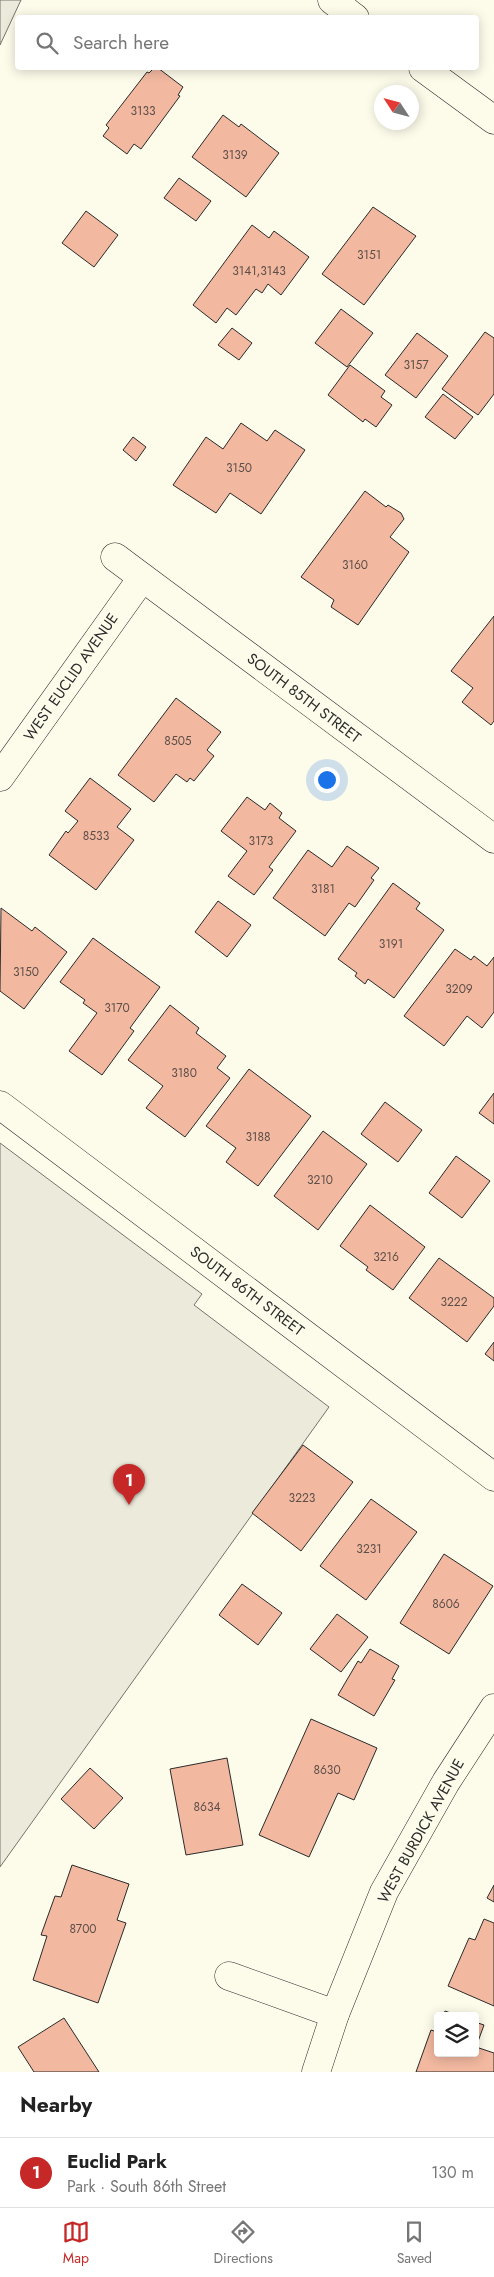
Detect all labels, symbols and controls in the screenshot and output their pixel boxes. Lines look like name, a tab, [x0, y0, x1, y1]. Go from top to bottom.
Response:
search box	[15, 15, 479, 70]
icon: search	[33, 29, 61, 57]
text: Search here	[73, 29, 169, 56]
north arrow	[374, 85, 419, 130]
house number: 3133	[130, 102, 156, 120]
house number: 3139	[222, 146, 248, 164]
house number: 3151	[357, 246, 381, 264]
house number: 3141,3143	[232, 262, 286, 280]
house number: 3157	[403, 356, 429, 374]
house number: 3150	[226, 459, 252, 477]
house number: 3160	[342, 556, 368, 574]
street label: WEST EUCLID AVENUE	[18, 609, 124, 745]
street label: SOUTH 85TH STREET	[242, 648, 366, 748]
house number: 8505	[164, 732, 192, 750]
your location	[314, 767, 340, 793]
house number: 8533	[83, 827, 110, 845]
house number: 3173	[249, 832, 274, 850]
house number: 3181	[311, 880, 335, 898]
house number: 3191	[379, 935, 403, 953]
house number: 3150	[13, 963, 39, 981]
house number: 3209	[445, 980, 473, 998]
house number: 3170	[104, 999, 130, 1017]
house number: 3180	[171, 1064, 197, 1082]
house number: 3188	[245, 1128, 271, 1146]
house number: 3210	[307, 1171, 333, 1189]
street label: SOUTH 86TH STREET	[185, 1241, 309, 1341]
house number: 3216	[373, 1248, 399, 1266]
house number: 3222	[440, 1293, 468, 1311]
pin: 1	[113, 1464, 145, 1505]
house number: 3223	[289, 1489, 316, 1507]
house number: 3231	[356, 1540, 382, 1558]
house number: 8606	[432, 1595, 460, 1613]
street label: WEST BURDICK AVENUE	[372, 1755, 470, 1907]
house number: 8630	[313, 1761, 341, 1779]
house number: 8634	[193, 1798, 221, 1816]
house number: 8700	[69, 1920, 97, 1938]
map controls	[434, 2012, 479, 2057]
button: layers	[434, 2012, 479, 2057]
text: Nearby	[20, 2090, 92, 2120]
text: Euclid Park	[67, 2148, 167, 2175]
text: 1	[32, 2161, 40, 2184]
text: 130 m	[431, 2161, 474, 2184]
text: Park · South 86th Street	[67, 2175, 226, 2198]
tab: Map	[62, 2218, 90, 2268]
tab: Directions	[214, 2218, 273, 2268]
tab: Saved	[397, 2218, 432, 2268]

